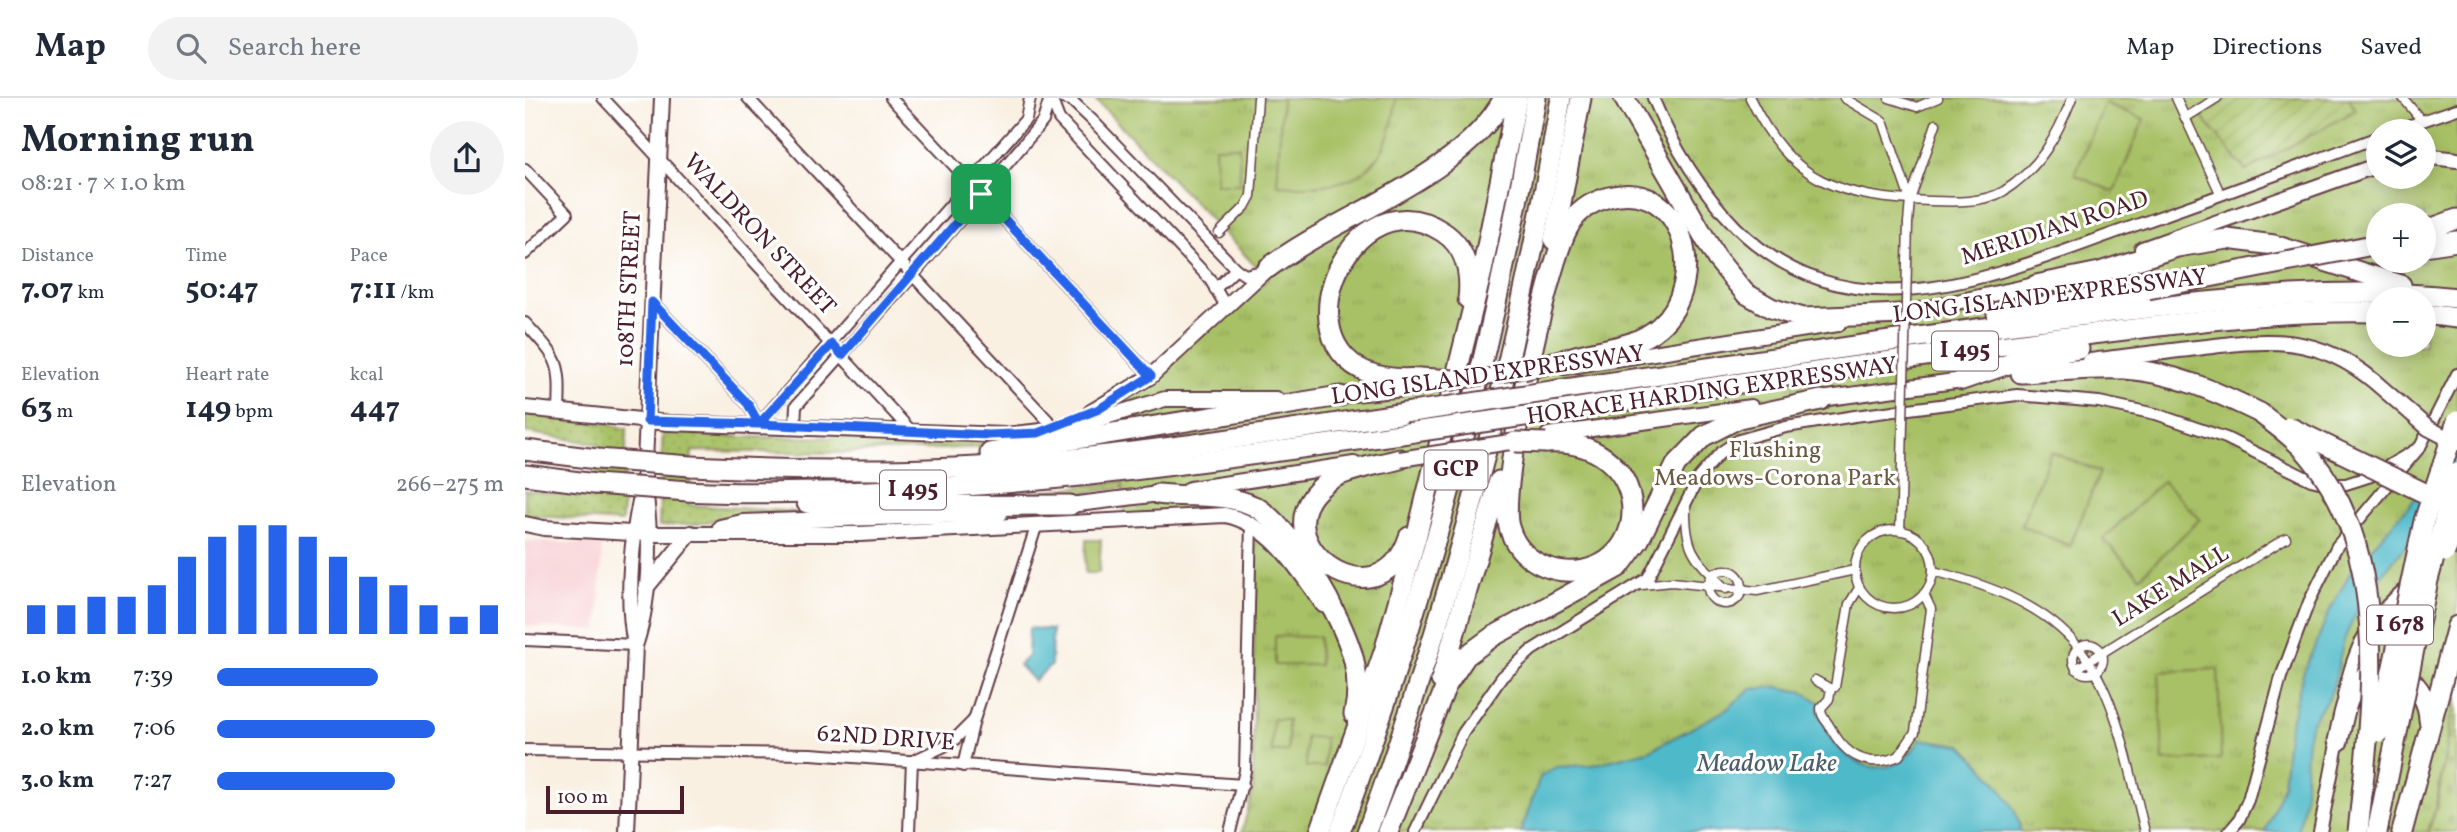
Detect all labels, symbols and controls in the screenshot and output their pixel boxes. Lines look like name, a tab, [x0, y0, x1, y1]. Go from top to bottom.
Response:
search box	[148, 17, 638, 80]
text: Map	[35, 25, 106, 71]
icon: search	[172, 29, 210, 67]
text: Search here	[228, 30, 361, 66]
text: Map	[2126, 31, 2174, 65]
text: Directions	[2212, 31, 2322, 65]
text: Saved	[2360, 31, 2422, 65]
text: Morning run	[21, 115, 255, 168]
map controls	[2366, 119, 2436, 357]
button: layers	[2366, 119, 2436, 189]
button: share	[430, 121, 504, 195]
street label: WALDRON STREET	[675, 146, 843, 324]
pin	[951, 164, 1011, 224]
text: 08:21 · 7 × 1.0 km	[21, 168, 186, 200]
icon: arrive	[962, 175, 1000, 213]
street label: MERIDIAN ROAD	[1957, 183, 2153, 275]
button: +	[2366, 203, 2436, 273]
street label: 108TH STREET	[609, 210, 651, 368]
text: Distance	[21, 243, 94, 269]
text: Time	[185, 243, 227, 269]
text: Pace	[350, 243, 388, 269]
street label: LONG ISLAND EXPRESSWAY	[1891, 261, 2209, 333]
text: 7.07	[21, 269, 74, 311]
text: 50:47	[185, 269, 259, 311]
text: 7:11	[350, 269, 397, 311]
text: km	[74, 280, 105, 306]
text: /km	[397, 280, 435, 306]
button: −	[2366, 287, 2436, 357]
road number: I 495	[1932, 332, 1998, 370]
street label: LONG ISLAND EXPRESSWAY	[1329, 337, 1647, 415]
street label: HORACE HARDING EXPRESSWAY	[1525, 349, 1899, 435]
text: Elevation	[21, 362, 100, 388]
text: Heart rate	[185, 362, 269, 388]
text: kcal	[350, 362, 383, 388]
text: 63	[21, 388, 53, 430]
text: 149	[185, 388, 231, 430]
text: 447	[350, 388, 400, 430]
text: m	[53, 399, 73, 425]
text: bpm	[231, 399, 273, 425]
park label: Flushing Meadows-Corona Park	[1654, 434, 1896, 496]
road number: GCP	[1425, 450, 1487, 490]
text: Elevation	[21, 469, 117, 501]
text: 266–275 m	[396, 469, 504, 501]
road number: I 495	[880, 470, 946, 510]
street label: LAKE MALL	[2106, 538, 2236, 636]
road number: I 678	[2367, 606, 2433, 645]
text: 1.0 km	[21, 661, 92, 693]
text: 7:39	[133, 661, 173, 693]
text: 2.0 km	[21, 713, 94, 745]
text: 7:06	[133, 713, 175, 745]
street label: 62ND DRIVE	[816, 717, 956, 761]
water label: Meadow Lake	[1696, 746, 1837, 782]
text: 3.0 km	[21, 765, 94, 797]
text: 7:27	[133, 765, 173, 797]
scale bar	[546, 783, 684, 815]
text: 100 m	[557, 785, 608, 811]

